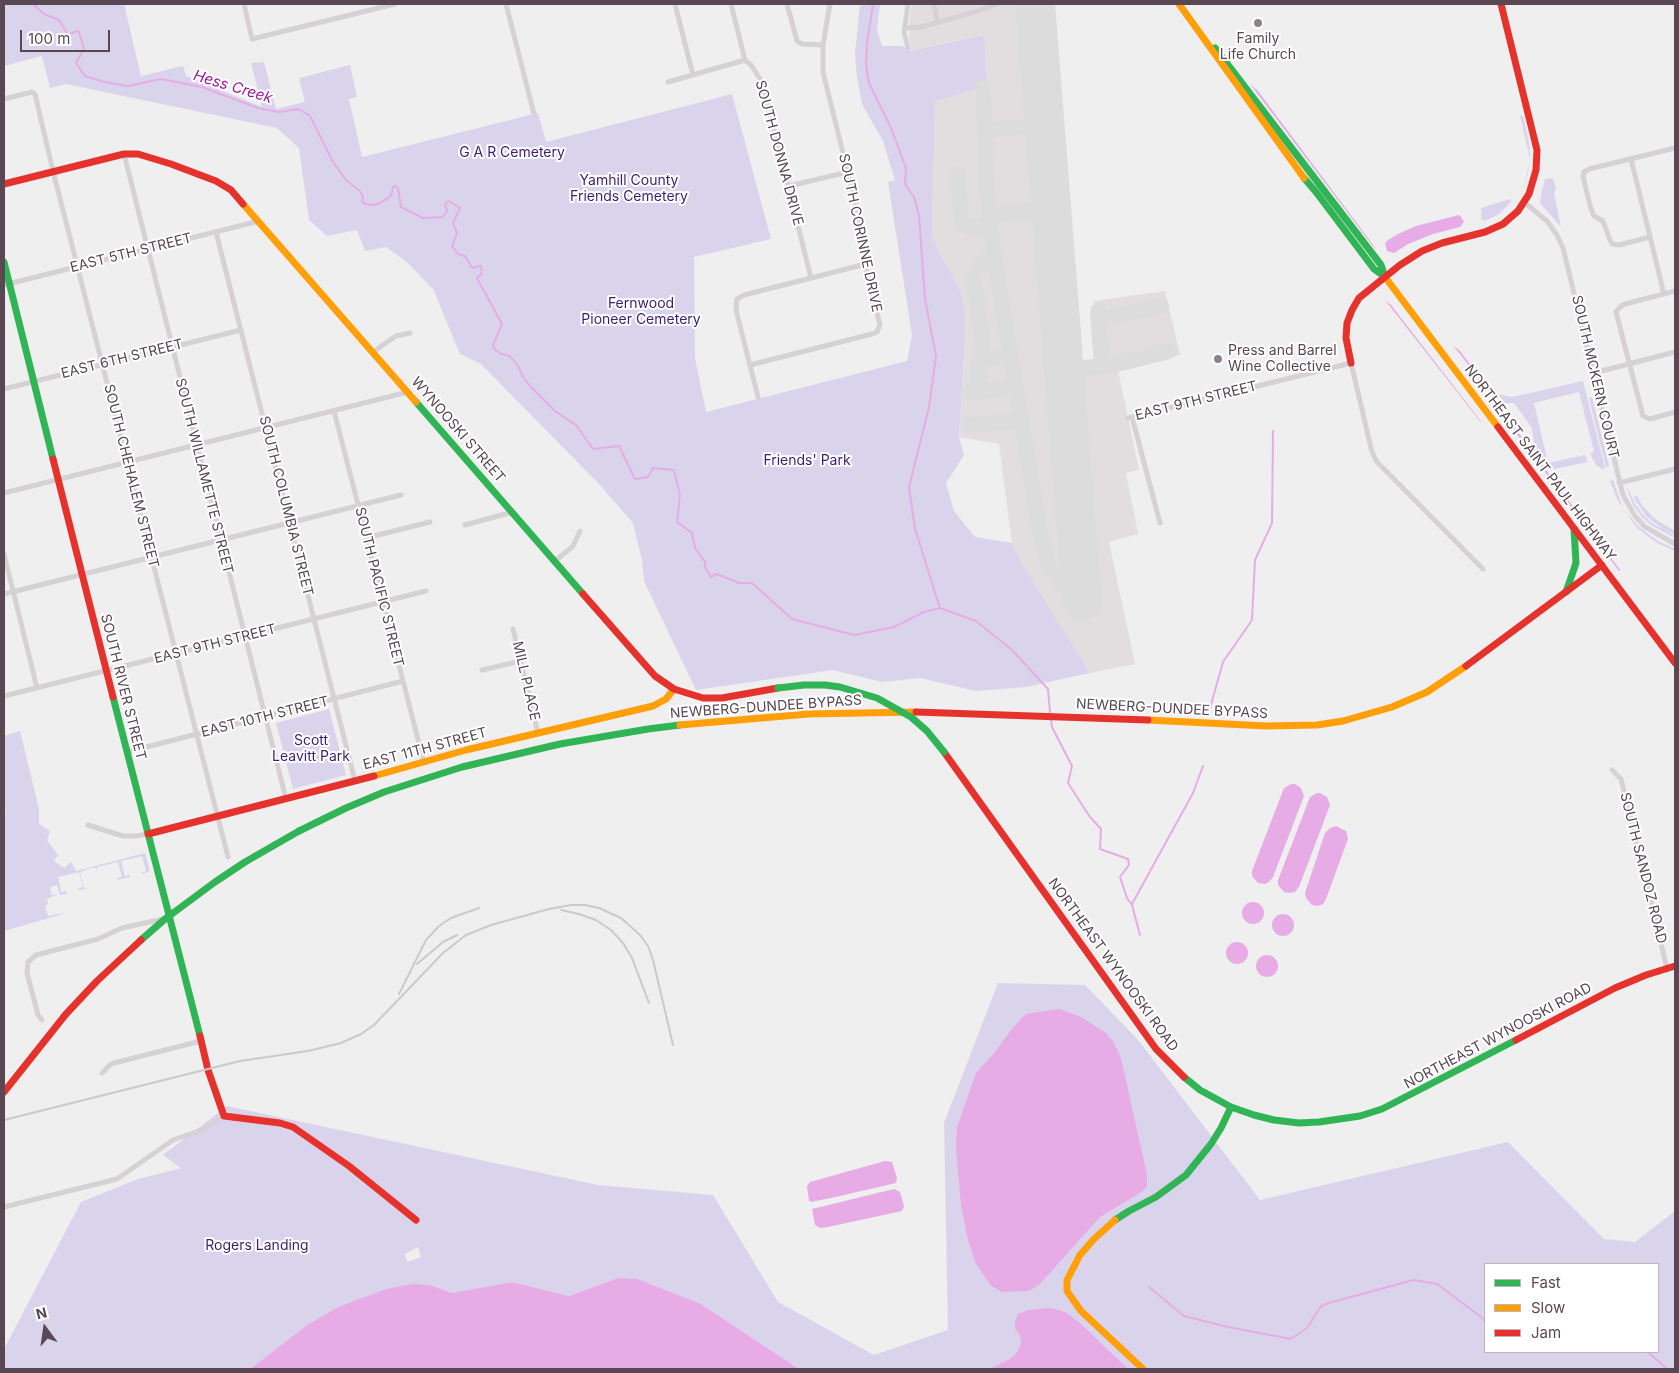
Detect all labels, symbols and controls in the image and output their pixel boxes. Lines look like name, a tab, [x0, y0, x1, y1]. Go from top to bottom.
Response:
marker: Family Life Church	[1252, 17, 1264, 29]
scale bar	[22, 20, 112, 52]
text: 100 m	[28, 29, 70, 48]
place label: Family Life Church	[1220, 31, 1296, 64]
water label: Hess Creek	[191, 66, 275, 108]
street label: SOUTH DONNA DRIVE	[751, 78, 807, 228]
park label: G A R Cemetery	[459, 145, 565, 161]
street label: SOUTH CORINNE DRIVE	[835, 152, 885, 314]
park label: Yamhill County Friends Cemetery	[570, 173, 688, 206]
street label: EAST 5TH STREET	[68, 230, 194, 276]
street label: SOUTH MCKERN COURT	[1568, 294, 1622, 460]
park label: Fernwood Pioneer Cemetery	[581, 296, 701, 328]
street label: EAST 6TH STREET	[59, 336, 185, 382]
place label: Press and Barrel Wine Collective	[1228, 343, 1337, 376]
marker: Press and Barrel Wine Collective	[1212, 353, 1224, 365]
street label: NORTHEAST SAINT PAUL HIGHWAY	[1461, 362, 1619, 564]
street label: WYNOOSKI STREET	[408, 374, 508, 486]
street label: SOUTH WILLAMETTE STREET	[172, 376, 236, 576]
street label: EAST 9TH STREET	[1133, 378, 1259, 424]
street label: SOUTH CHEHALEM STREET	[100, 383, 162, 569]
street label: SOUTH COLUMBIA STREET	[255, 414, 317, 598]
park label: Friends' Park	[763, 453, 851, 469]
street label: SOUTH PACIFIC STREET	[351, 506, 407, 668]
street label: SOUTH RIVER STREET	[97, 612, 149, 762]
street label: EAST 9TH STREET	[152, 621, 278, 667]
street label: MILL PLACE	[509, 640, 543, 722]
street label: NEWBERG-DUNDEE BYPASS	[669, 692, 863, 722]
street label: EAST 10TH STREET	[199, 693, 331, 741]
street label: NEWBERG-DUNDEE BYPASS	[1076, 696, 1268, 722]
street label: EAST 11TH STREET	[361, 724, 489, 774]
park label: Scott Leavitt Park	[272, 733, 350, 766]
street label: SOUTH SANDOZ ROAD	[1616, 791, 1670, 945]
street label: NORTHEAST WYNOOSKI ROAD	[1044, 875, 1182, 1055]
street label: NORTHEAST WYNOOSKI ROAD	[1401, 979, 1595, 1093]
park label: Rogers Landing	[205, 1238, 309, 1254]
legend	[1484, 1263, 1659, 1353]
text: Fast	[1531, 1273, 1561, 1292]
text: Slow	[1531, 1298, 1565, 1317]
north arrow	[20, 1303, 70, 1353]
text: N	[34, 1303, 48, 1323]
text: Jam	[1531, 1323, 1561, 1342]

